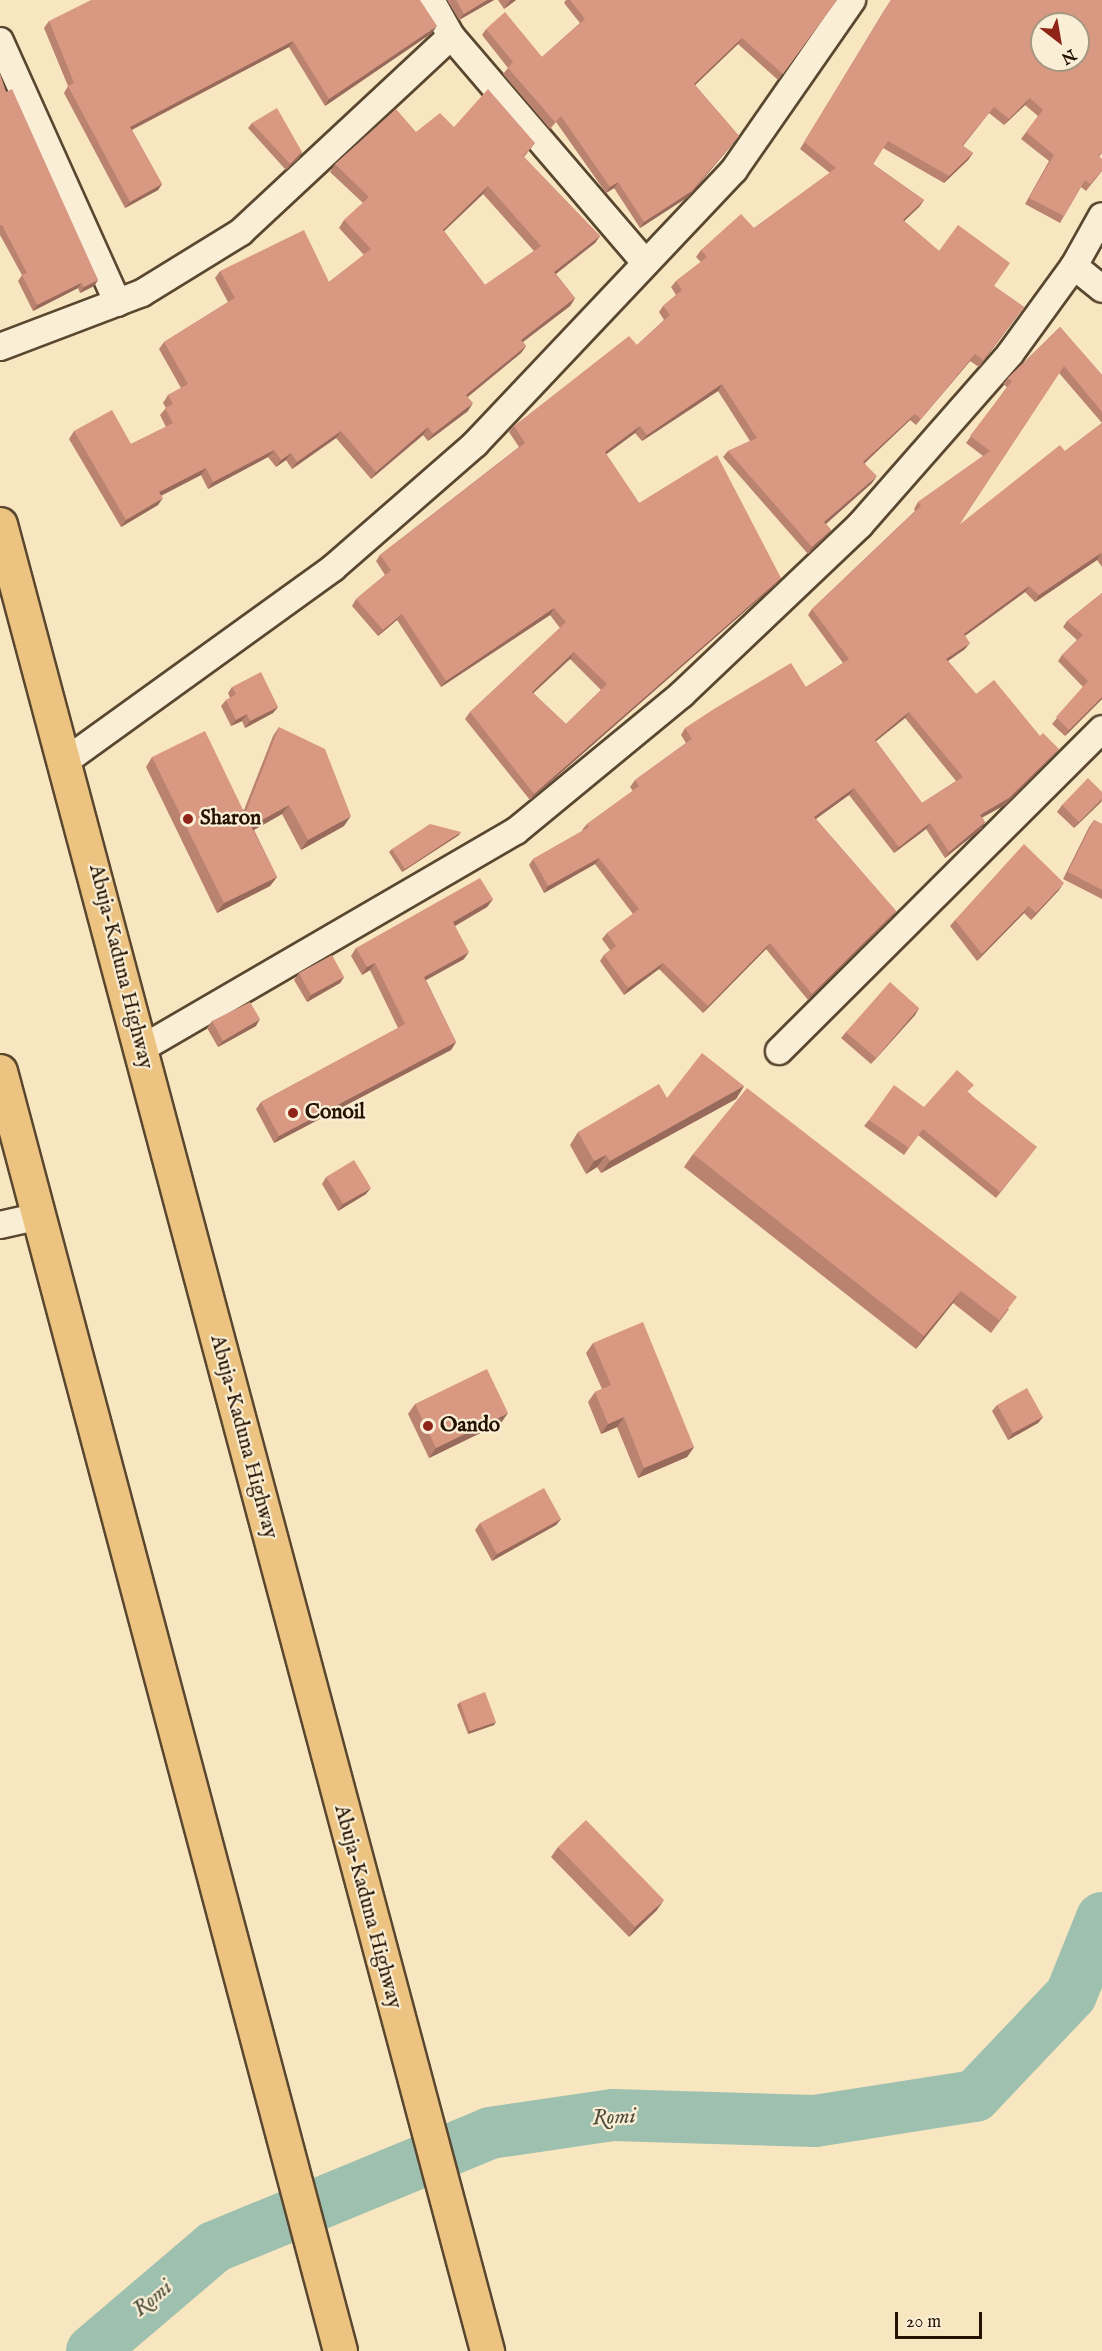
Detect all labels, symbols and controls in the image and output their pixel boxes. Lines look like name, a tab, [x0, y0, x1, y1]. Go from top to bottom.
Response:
north arrow	[1030, 12, 1090, 72]
text: N	[1057, 44, 1079, 68]
place label: Sharon	[200, 806, 261, 832]
marker: Sharon	[181, 812, 195, 826]
street label: Abuja-Kaduna Highway	[82, 862, 158, 1072]
place label: Conoil	[305, 1100, 365, 1126]
marker: Conoil	[286, 1106, 300, 1120]
street label: Abuja-Kaduna Highway	[204, 1332, 282, 1542]
place label: Oando	[440, 1413, 500, 1439]
marker: Oando	[421, 1419, 435, 1433]
street label: Abuja-Kaduna Highway	[328, 1802, 406, 2012]
water label: Romi	[592, 2104, 636, 2132]
water label: Romi	[128, 2275, 178, 2323]
scale bar	[898, 2300, 985, 2338]
text: 20 m	[906, 2311, 941, 2334]

